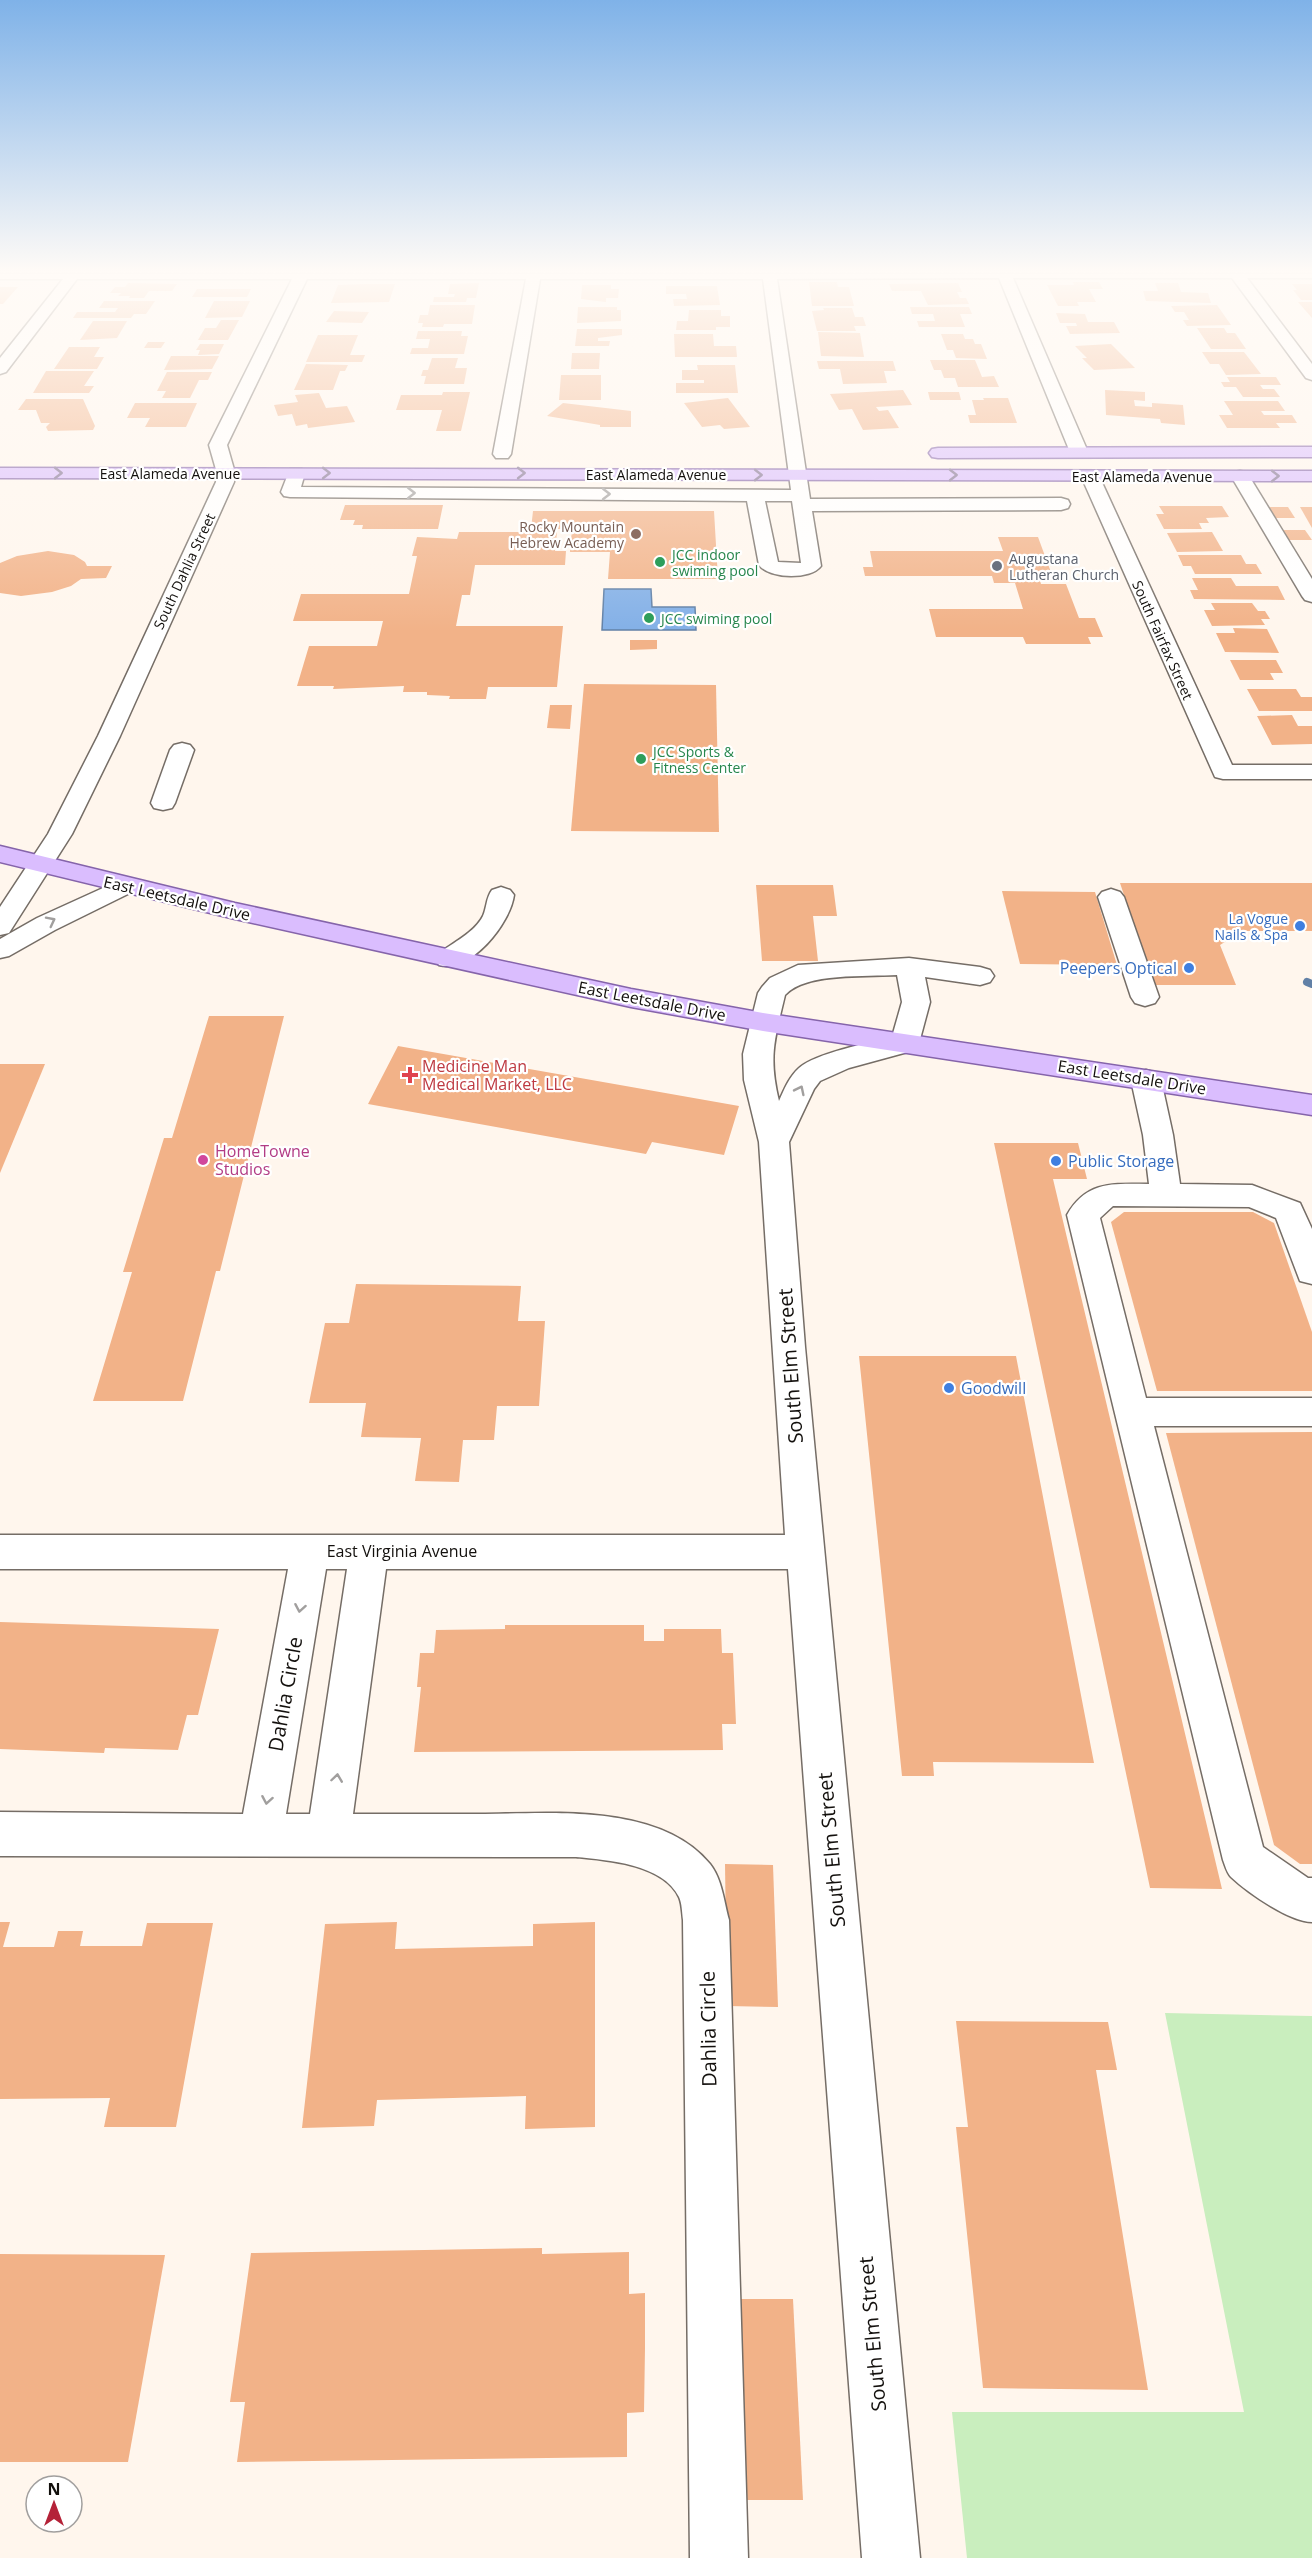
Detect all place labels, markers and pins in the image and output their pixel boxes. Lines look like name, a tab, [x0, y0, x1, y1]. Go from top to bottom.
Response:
place label: Rocky Mountain Hebrew Academy	[509, 517, 625, 552]
marker: Rocky Mountain Hebrew Academy	[629, 527, 643, 541]
place label: JCC indoor swiming pool	[670, 545, 758, 580]
place label: Augustana Lutheran Church	[1009, 549, 1119, 584]
marker: JCC indoor swiming pool	[653, 555, 667, 569]
marker: Augustana Lutheran Church	[990, 559, 1004, 573]
place label: JCC swiming pool	[659, 609, 772, 628]
marker: JCC swiming pool	[642, 611, 656, 625]
place label: JCC Sports & Fitness Center	[651, 742, 746, 777]
marker: JCC Sports & Fitness Center	[634, 752, 648, 766]
place label: La Vogue Nails & Spa	[1214, 909, 1288, 944]
marker: La Vogue Nails & Spa	[1293, 919, 1307, 933]
place label: Peepers Optical	[1060, 957, 1177, 979]
marker: Peepers Optical	[1182, 961, 1196, 975]
place label: Medicine Man Medical Market, LLC	[422, 1055, 572, 1095]
marker: Medicine Man Medical Market, LLC	[403, 1068, 417, 1082]
place label: HomeTowne Studios	[215, 1140, 310, 1180]
place label: Public Storage	[1068, 1150, 1174, 1172]
marker: HomeTowne Studios	[196, 1153, 210, 1167]
marker: Public Storage	[1049, 1154, 1063, 1168]
place label: Goodwill	[961, 1377, 1026, 1399]
marker: Goodwill	[942, 1381, 956, 1395]

